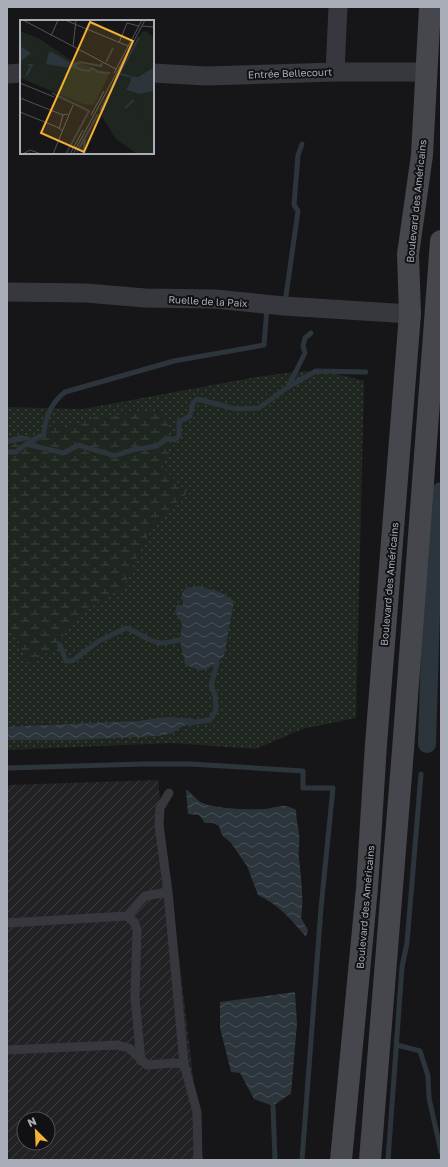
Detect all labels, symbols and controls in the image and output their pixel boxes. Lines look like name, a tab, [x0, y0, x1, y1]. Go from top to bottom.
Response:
inset map	[20, 20, 154, 154]
street label: Entrée Bellecourt	[248, 66, 332, 80]
street label: Boulevard des Américains	[404, 139, 428, 263]
street label: Ruelle de la Paix	[168, 293, 248, 309]
street label: Boulevard des Américains	[378, 522, 400, 646]
street label: Boulevard des Américains	[354, 845, 376, 969]
north arrow	[16, 1111, 56, 1151]
text: N	[25, 1114, 38, 1129]

